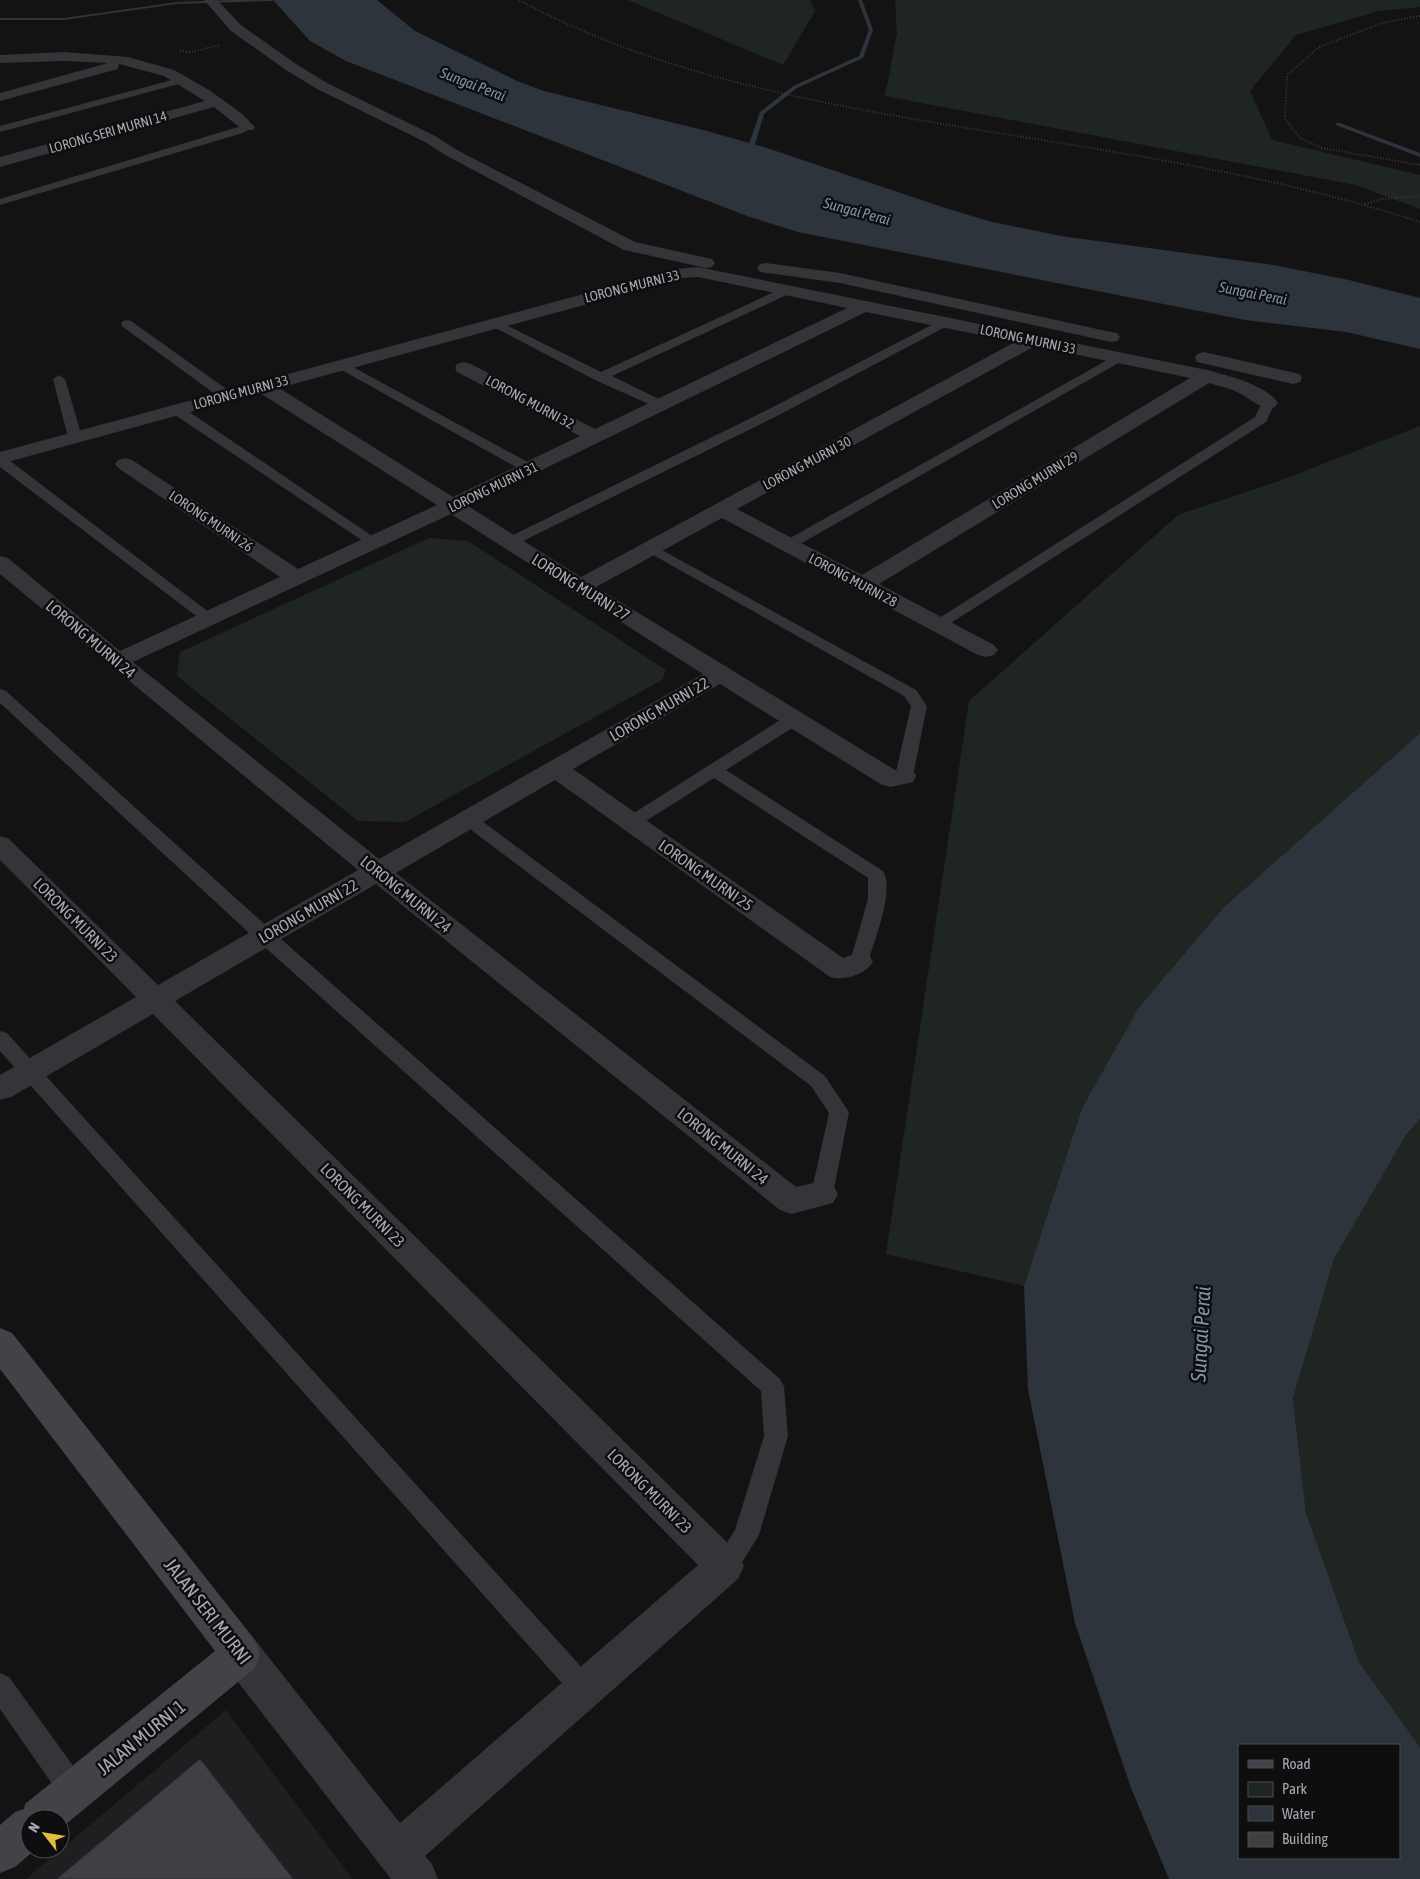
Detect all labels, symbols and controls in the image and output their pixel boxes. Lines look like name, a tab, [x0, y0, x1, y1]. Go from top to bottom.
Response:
water label: Sungai Perai	[437, 63, 509, 104]
street label: LORONG SERI MURNI 14	[47, 107, 169, 156]
water label: Sungai Perai	[821, 194, 893, 228]
street label: LORONG MURNI 33	[583, 266, 681, 306]
water label: Sungai Perai	[1217, 278, 1289, 308]
street label: LORONG MURNI 33	[979, 321, 1077, 357]
street label: LORONG MURNI 33	[192, 372, 290, 412]
street label: LORONG MURNI 32	[483, 372, 577, 432]
street label: LORONG MURNI 30	[760, 433, 854, 493]
street label: LORONG MURNI 29	[989, 448, 1081, 512]
street label: LORONG MURNI 31	[446, 458, 540, 516]
street label: LORONG MURNI 26	[166, 487, 256, 555]
street label: LORONG MURNI 27	[529, 550, 633, 624]
street label: LORONG MURNI 28	[806, 550, 900, 610]
street label: LORONG MURNI 24	[43, 596, 139, 682]
street label: LORONG MURNI 22	[606, 673, 712, 745]
street label: LORONG MURNI 25	[655, 836, 757, 914]
street label: LORONG MURNI 24	[357, 852, 455, 936]
street label: LORONG MURNI 23	[30, 874, 122, 966]
street label: LORONG MURNI 22	[255, 875, 361, 947]
street label: LORONG MURNI 24	[674, 1104, 772, 1188]
street label: LORONG MURNI 23	[317, 1159, 409, 1251]
water label: Sungai Perai	[1185, 1285, 1215, 1383]
street label: LORONG MURNI 23	[604, 1445, 696, 1537]
street label: JALAN SERI MURNI	[160, 1554, 256, 1668]
street label: JALAN MURNI 1	[93, 1695, 189, 1779]
legend	[1238, 1744, 1400, 1859]
text: Road	[1282, 1755, 1311, 1772]
text: Park	[1282, 1780, 1307, 1797]
text: Water	[1282, 1805, 1315, 1822]
north arrow	[20, 1809, 70, 1859]
text: N	[25, 1820, 43, 1835]
text: Building	[1282, 1830, 1328, 1847]

